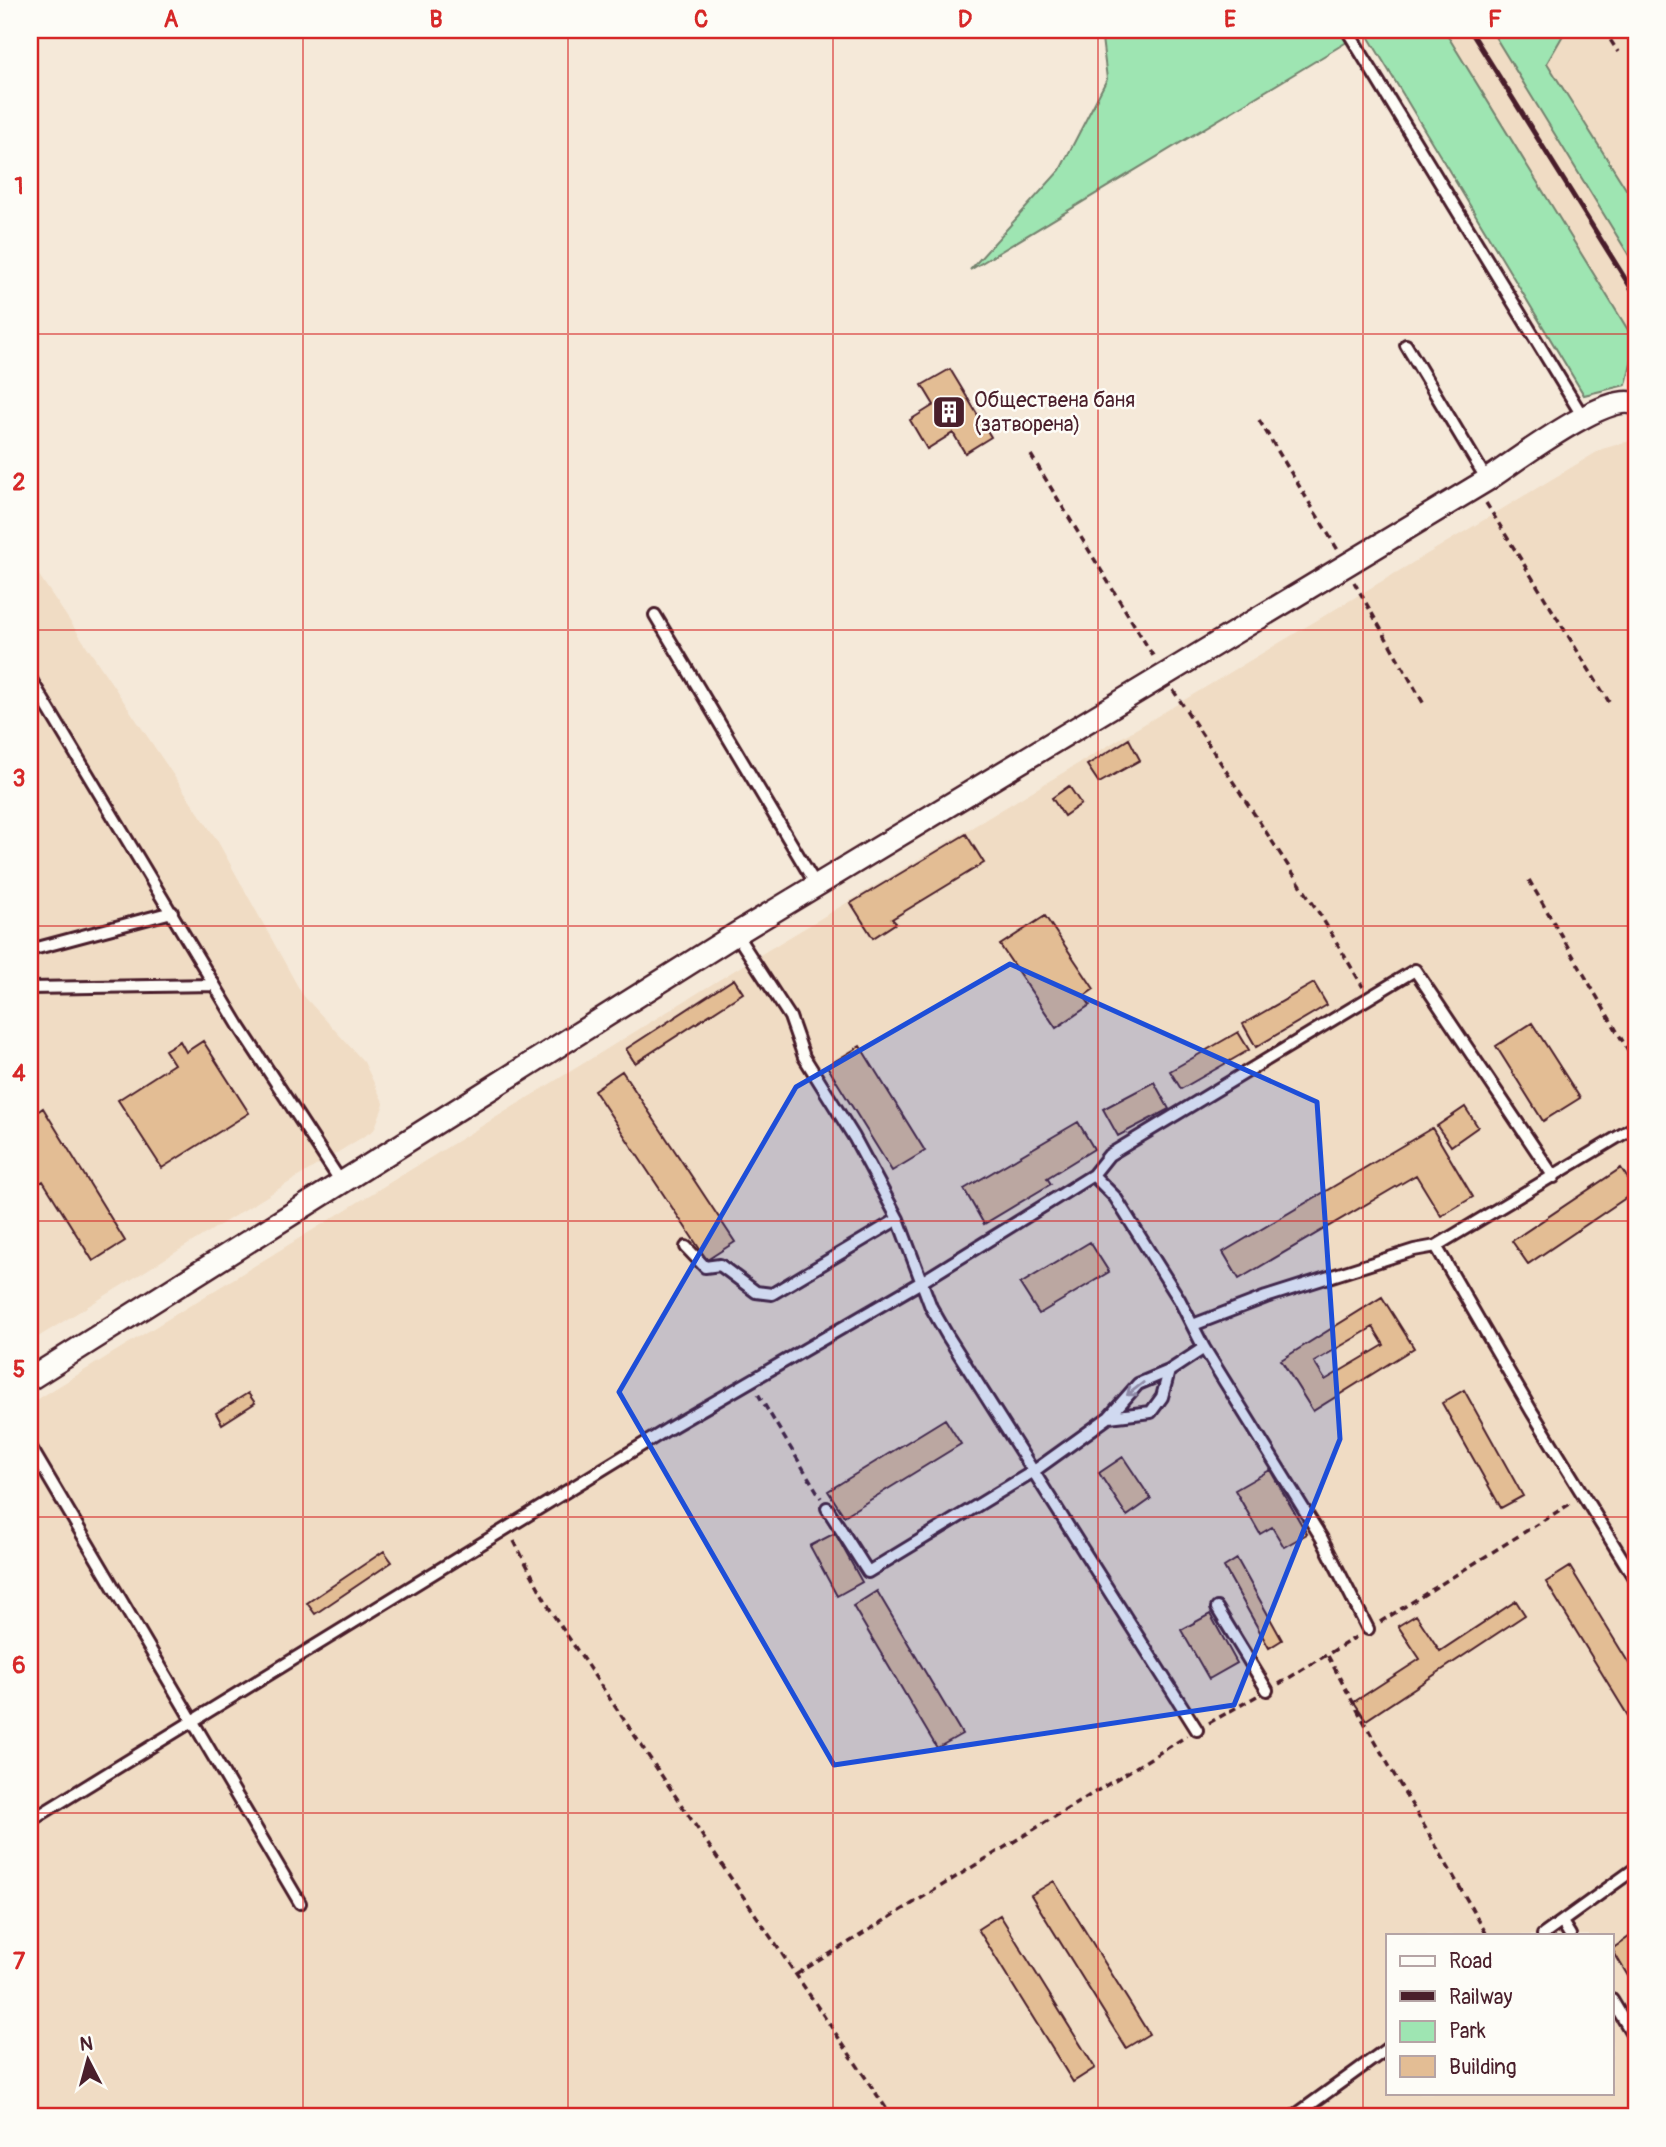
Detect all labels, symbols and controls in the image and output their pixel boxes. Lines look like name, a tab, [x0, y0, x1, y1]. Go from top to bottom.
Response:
text: A	[164, 5, 179, 34]
text: B	[429, 5, 443, 34]
text: C	[694, 5, 708, 34]
text: D	[958, 5, 972, 34]
text: E	[1224, 5, 1236, 34]
text: F	[1488, 5, 1502, 34]
text: 1	[15, 172, 24, 201]
place label: Обществена баня (затворена)	[974, 387, 1135, 438]
building icon: Обществена баня (затворена)	[930, 393, 968, 431]
text: 2	[13, 468, 26, 497]
text: 3	[13, 764, 25, 793]
text: 4	[12, 1059, 26, 1088]
text: 5	[13, 1355, 25, 1384]
one-way arrow	[1126, 1381, 1144, 1396]
text: 6	[12, 1651, 26, 1680]
legend	[1386, 1934, 1614, 2094]
text: 7	[13, 1947, 26, 1976]
text: Road	[1449, 1948, 1493, 1975]
text: Railway	[1449, 1984, 1513, 2011]
text: Park	[1449, 2018, 1486, 2045]
north arrow	[52, 2024, 122, 2094]
text: N	[79, 2031, 94, 2057]
text: Building	[1449, 2054, 1516, 2081]

